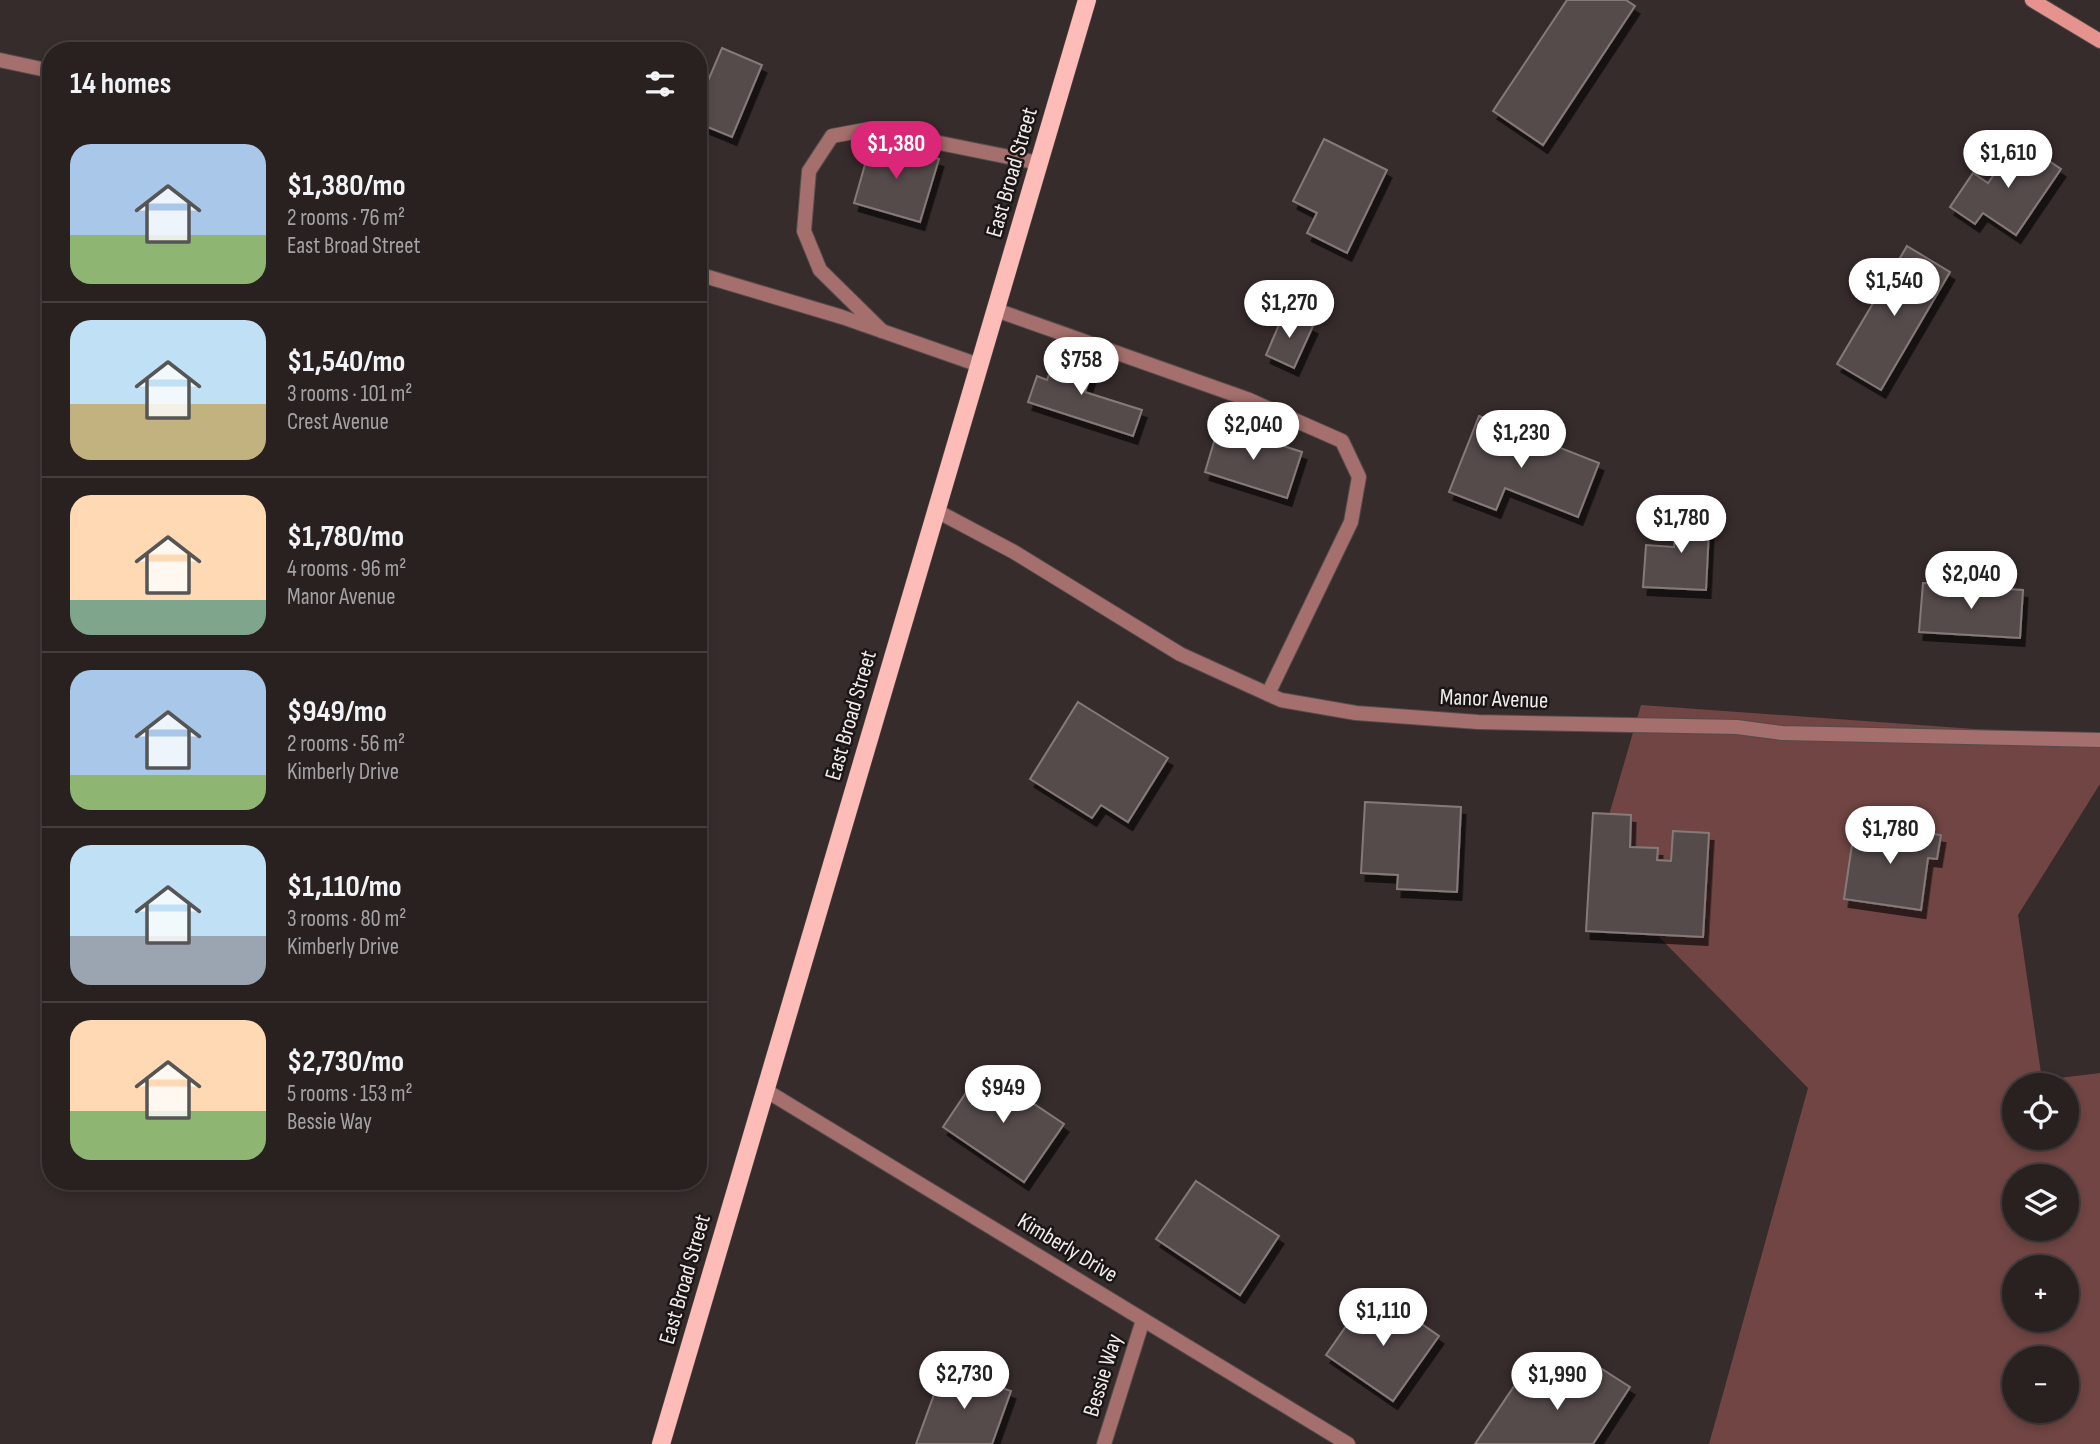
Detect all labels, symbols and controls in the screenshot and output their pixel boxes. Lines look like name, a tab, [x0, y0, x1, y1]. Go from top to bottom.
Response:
icon: filters	[641, 65, 679, 103]
text: 14 homes	[70, 66, 171, 102]
street label: East Broad Street	[980, 104, 1044, 240]
pin: $1,380	[839, 122, 953, 181]
text: $1,380	[867, 130, 925, 158]
pin: $1,610	[1951, 130, 2065, 190]
text: $1,610	[1979, 139, 2037, 167]
text: $1,380/mo	[287, 168, 405, 204]
icon: home	[126, 172, 210, 256]
text: 2 rooms · 76 m²	[287, 204, 405, 232]
text: East Broad Street	[287, 232, 421, 260]
pin: $1,540	[1837, 258, 1951, 318]
text: $1,540	[1865, 267, 1923, 295]
pin: $1,270	[1232, 280, 1346, 340]
text: $1,270	[1260, 289, 1318, 317]
pin: $758	[1040, 338, 1122, 397]
text: $1,540/mo	[287, 344, 405, 380]
text: $758	[1060, 346, 1102, 374]
icon: home	[126, 348, 210, 432]
text: 3 rooms · 101 m²	[287, 380, 412, 408]
pin: $2,040	[1196, 402, 1310, 462]
text: Crest Avenue	[287, 408, 389, 436]
pin: $1,230	[1464, 410, 1578, 470]
text: $2,040	[1223, 411, 1283, 439]
text: $1,230	[1492, 419, 1550, 447]
pin: $1,780	[1624, 496, 1738, 555]
text: $1,780	[1652, 504, 1710, 532]
text: $1,780/mo	[287, 519, 404, 555]
icon: home	[126, 523, 210, 607]
pin: $2,040	[1914, 552, 2028, 611]
text: 4 rooms · 96 m²	[287, 555, 406, 583]
text: $2,040	[1941, 560, 2001, 588]
text: Manor Avenue	[287, 583, 395, 611]
street label: East Broad Street	[819, 647, 883, 783]
street label: Manor Avenue	[1439, 683, 1549, 715]
text: $949/mo	[287, 694, 387, 730]
icon: home	[126, 698, 210, 782]
text: 2 rooms · 56 m²	[287, 730, 405, 758]
text: Kimberly Drive	[287, 758, 399, 786]
pin: $1,780	[1833, 806, 1947, 866]
text: $1,780	[1861, 815, 1919, 843]
text: $1,110/mo	[287, 869, 402, 905]
icon: home	[126, 873, 210, 957]
text: 3 rooms · 80 m²	[287, 905, 406, 933]
text: Kimberly Drive	[287, 933, 399, 961]
text: $2,730/mo	[287, 1044, 404, 1080]
icon: home	[126, 1048, 210, 1132]
pin: $949	[962, 1066, 1044, 1125]
map controls	[2002, 1073, 2079, 1423]
button: locate	[2002, 1073, 2079, 1150]
text: $949	[981, 1074, 1025, 1102]
text: 5 rooms · 153 m²	[287, 1080, 413, 1108]
text: Bessie Way	[287, 1108, 372, 1136]
button: layers	[2002, 1164, 2079, 1241]
street label: Kimberly Drive	[1012, 1207, 1123, 1289]
street label: East Broad Street	[653, 1211, 717, 1347]
button: +	[2002, 1255, 2079, 1332]
pin: $1,110	[1326, 1288, 1440, 1348]
text: $1,110	[1355, 1297, 1411, 1325]
street label: Bessie Way	[1077, 1331, 1129, 1420]
button: −	[2002, 1346, 2079, 1423]
pin: $2,730	[907, 1352, 1021, 1411]
pin: $1,990	[1500, 1352, 1614, 1412]
text: $2,730	[935, 1360, 993, 1388]
text: $1,990	[1527, 1361, 1587, 1389]

